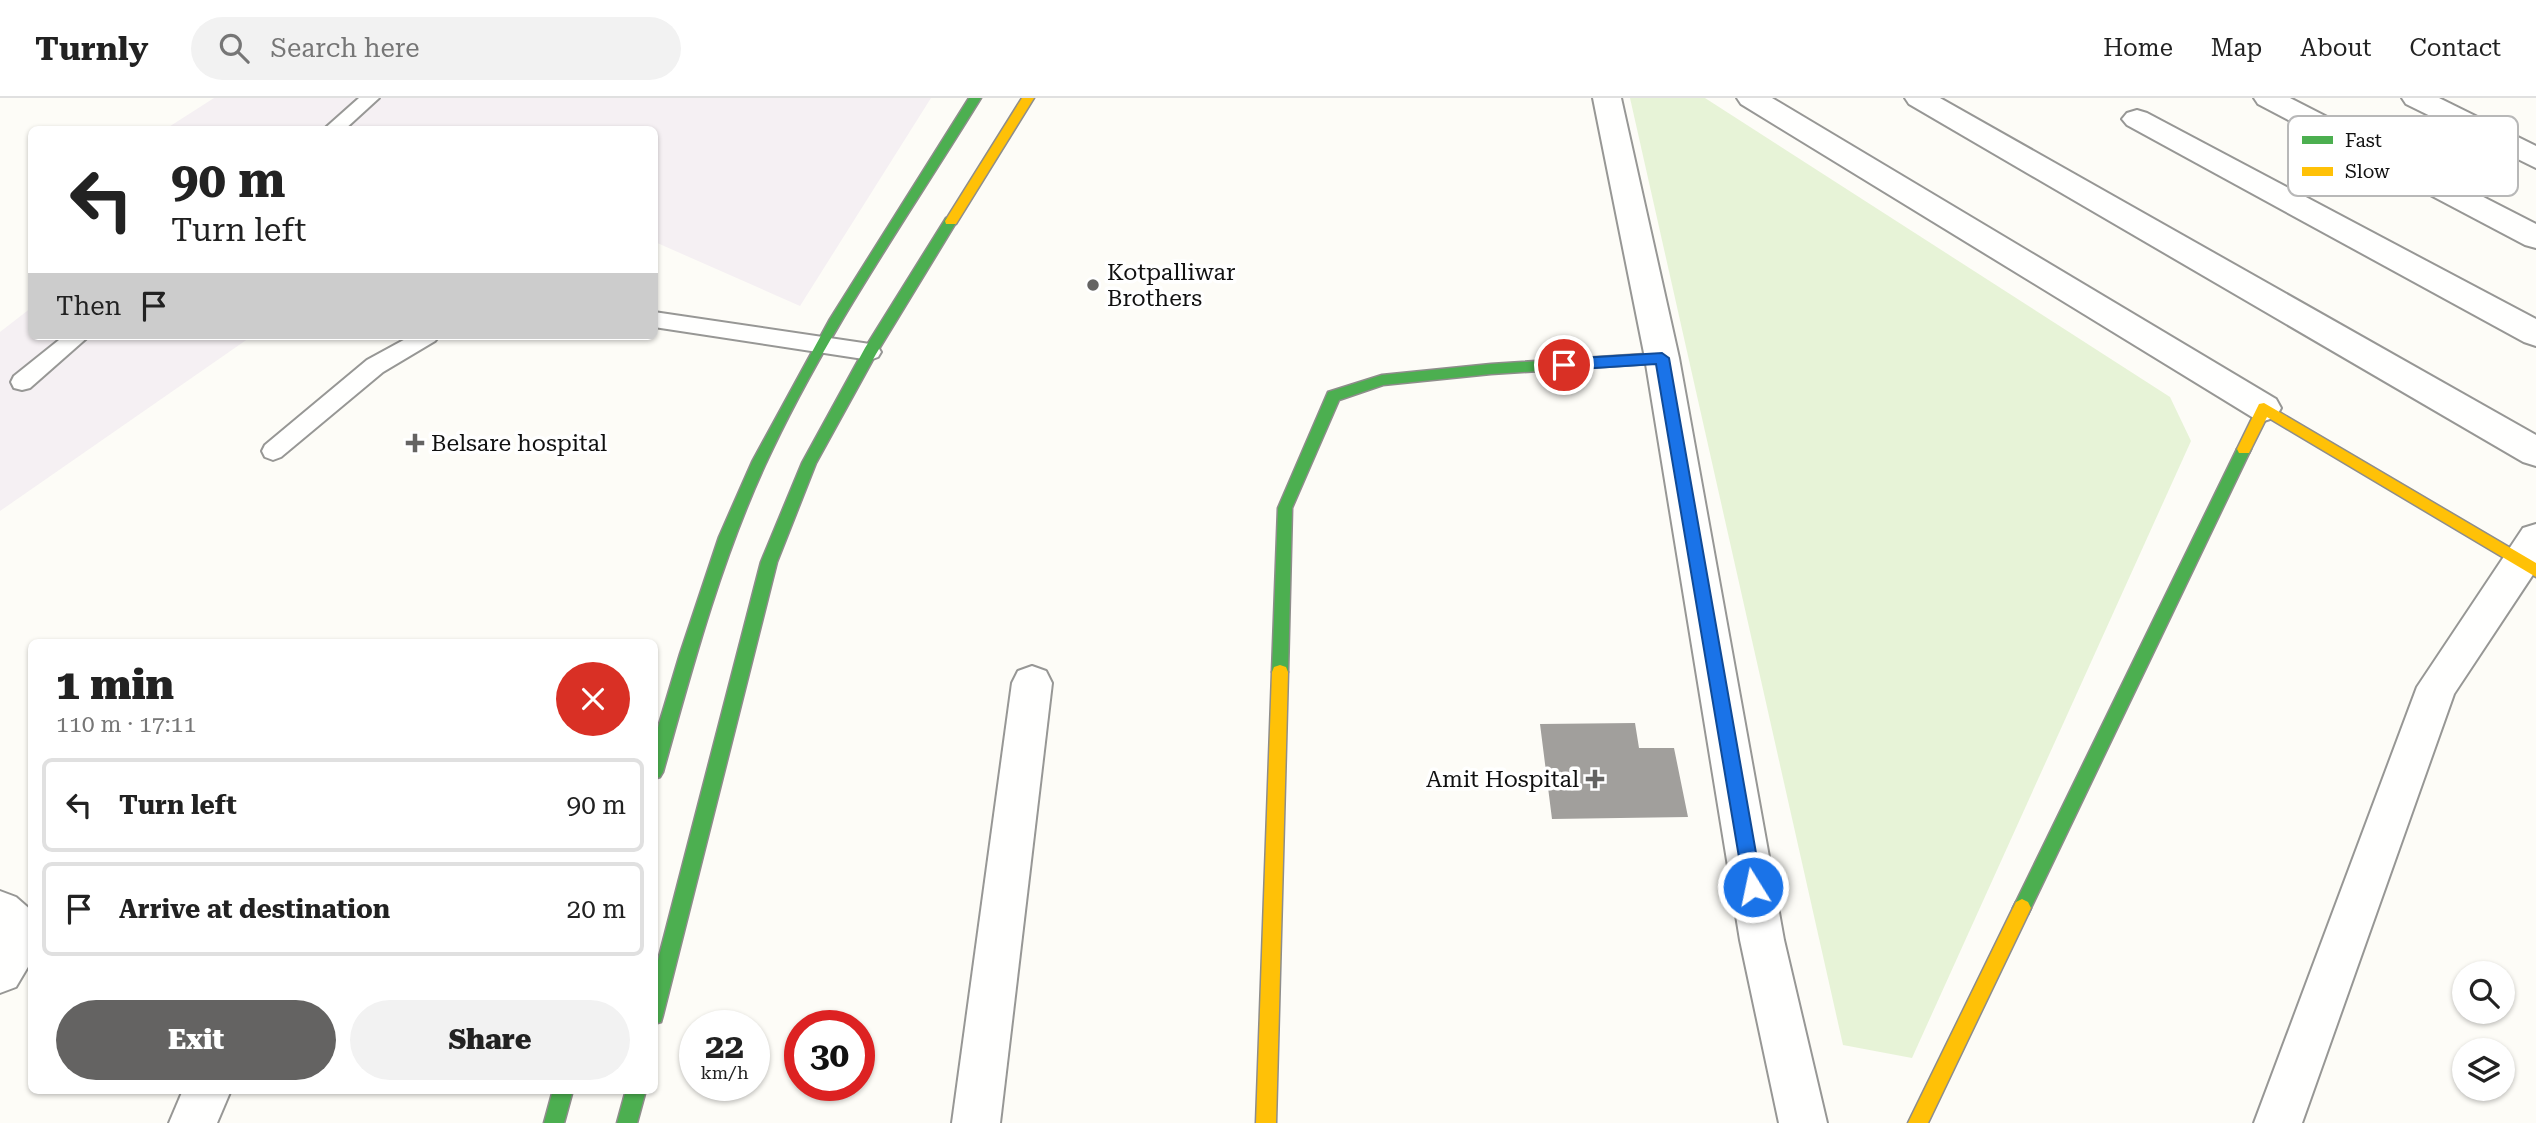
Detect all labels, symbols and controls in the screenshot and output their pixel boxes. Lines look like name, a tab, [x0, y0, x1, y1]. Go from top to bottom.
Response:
search box	[191, 17, 681, 80]
text: Turnly	[35, 29, 149, 68]
icon: search	[215, 29, 253, 67]
text: Search here	[271, 33, 419, 63]
text: Home	[2103, 34, 2173, 62]
text: Map	[2211, 34, 2262, 62]
text: About	[2300, 34, 2371, 62]
text: Contact	[2409, 34, 2501, 62]
legend	[2288, 116, 2518, 196]
text: Fast	[2345, 129, 2382, 152]
text: 90 m	[171, 152, 286, 209]
icon: left	[56, 154, 147, 245]
text: Slow	[2345, 160, 2390, 183]
text: Turn left	[171, 211, 306, 249]
place label: Kotpalliwar Brothers	[1107, 259, 1235, 312]
marker: Kotpalliwar Brothers	[1085, 277, 1101, 293]
icon: arrive	[135, 287, 173, 325]
text: Then	[56, 291, 121, 321]
pin	[1534, 335, 1594, 395]
icon: arrive	[1545, 346, 1583, 384]
place label: Belsare hospital	[431, 430, 607, 457]
marker: Belsare hospital	[405, 433, 425, 453]
text: 1 min	[56, 660, 174, 709]
button: close	[556, 662, 630, 736]
text: 110 m · 17:11	[56, 711, 196, 738]
place label: Amit Hospital	[1426, 766, 1579, 793]
marker: Amit Hospital	[1585, 769, 1605, 789]
icon: left	[60, 786, 98, 824]
text: Turn left	[119, 790, 237, 820]
text: 90 m	[567, 790, 626, 820]
position arrow	[1716, 850, 1790, 924]
icon: arrive	[60, 890, 98, 928]
text: Arrive at destination	[119, 894, 390, 924]
text: 20 m	[567, 894, 626, 924]
map controls	[2452, 961, 2515, 1101]
button: search	[2452, 961, 2515, 1024]
button: Exit	[56, 1000, 336, 1080]
button: Share	[350, 1000, 630, 1080]
speed limit sign: 30	[784, 1010, 875, 1101]
text: 22	[705, 1026, 744, 1067]
button: layers	[2452, 1038, 2515, 1101]
text: km/h	[700, 1062, 749, 1083]

